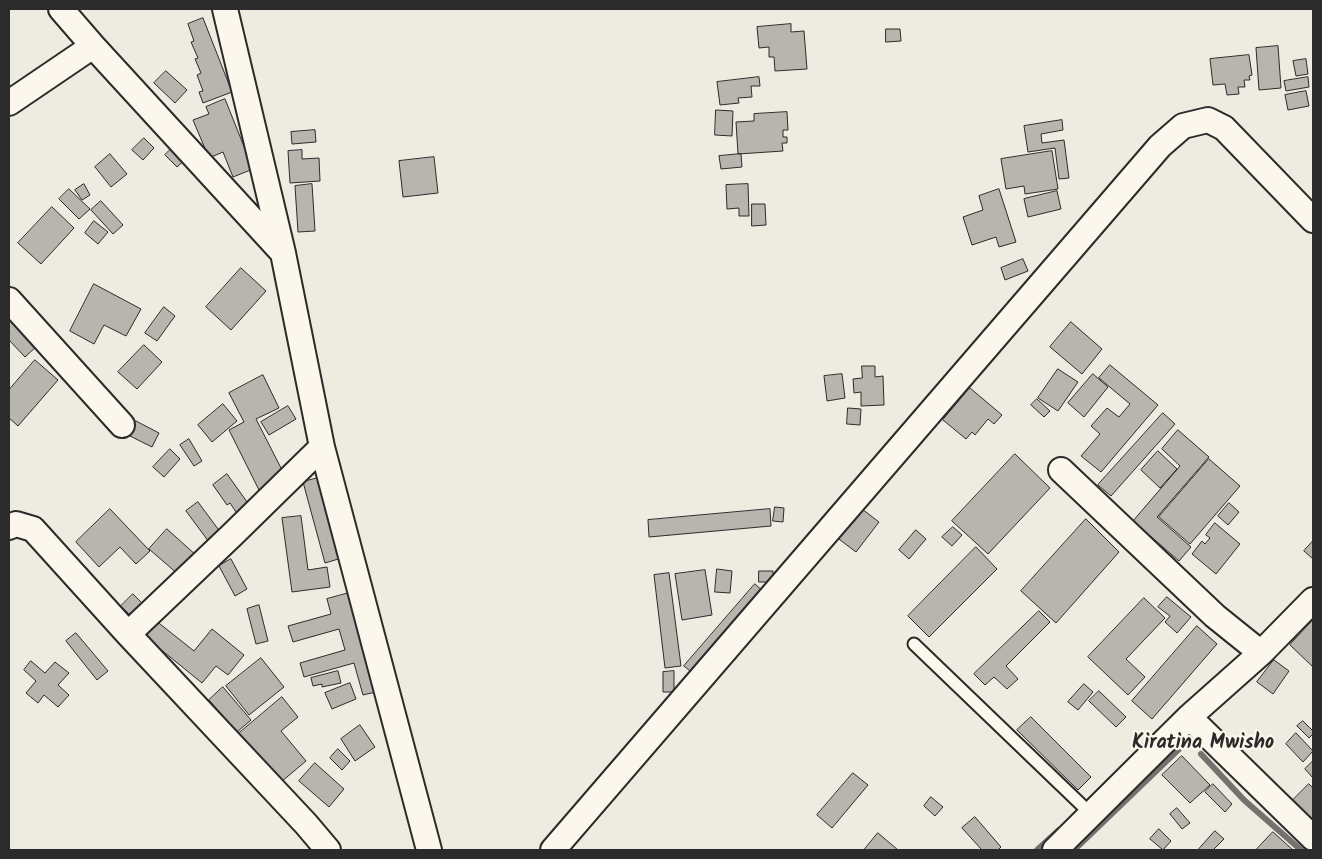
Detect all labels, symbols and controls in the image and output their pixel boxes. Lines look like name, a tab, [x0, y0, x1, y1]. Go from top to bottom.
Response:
district label: Kiratina Mwisho	[1132, 733, 1274, 757]

